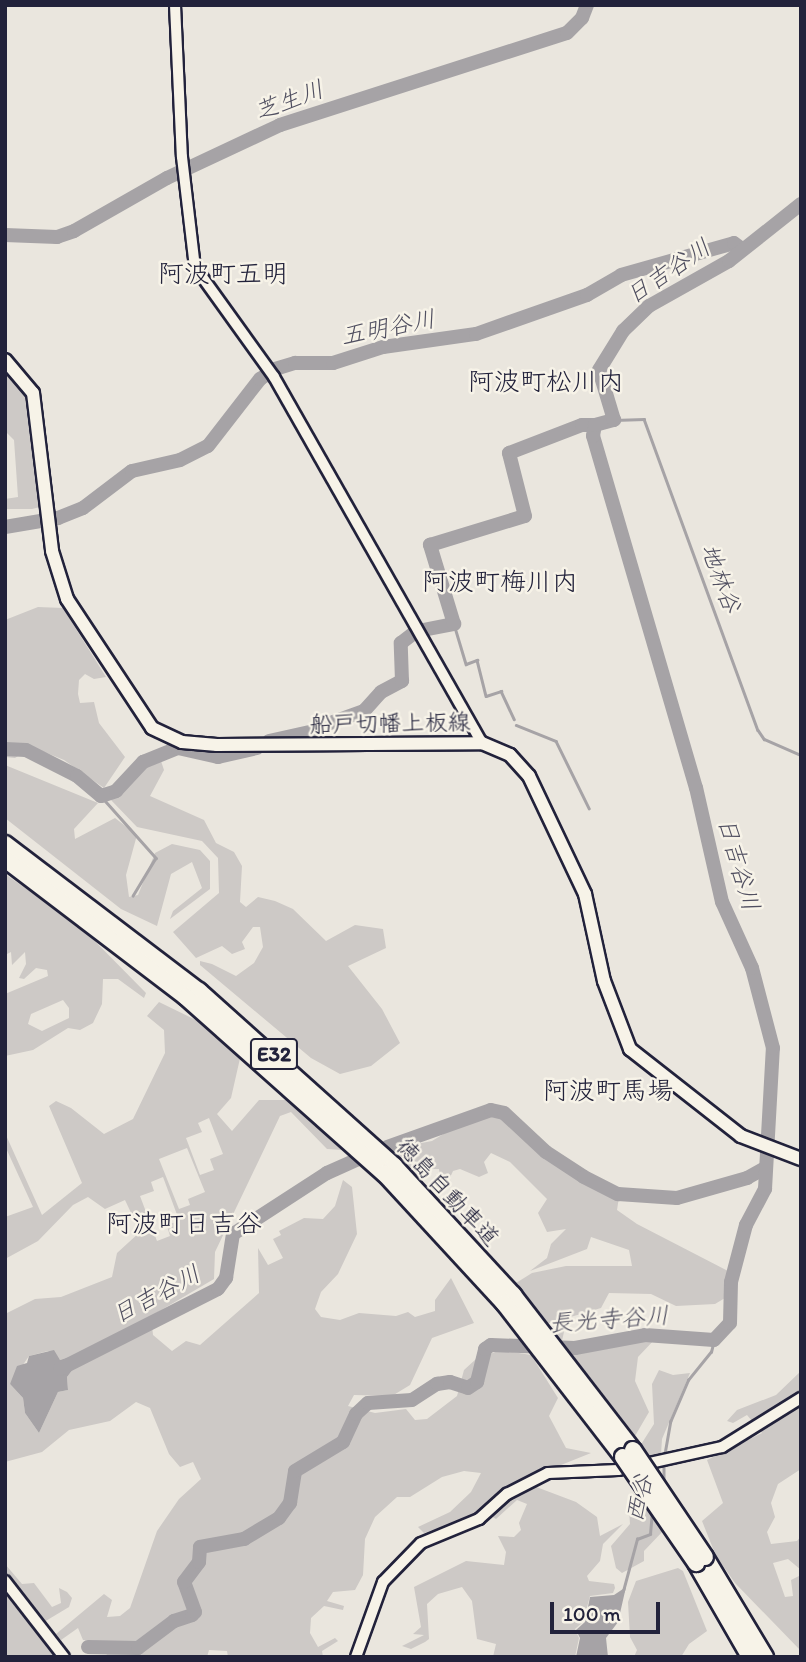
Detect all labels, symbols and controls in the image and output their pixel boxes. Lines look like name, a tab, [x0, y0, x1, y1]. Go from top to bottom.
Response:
water label: 芝生川	[250, 74, 328, 126]
water label: 日吉谷川	[620, 232, 716, 310]
district label: 阿波町五明	[158, 258, 288, 290]
water label: 五明谷川	[338, 304, 438, 350]
district label: 阿波町松川内	[468, 366, 624, 398]
water label: 地林谷	[695, 539, 747, 617]
district label: 阿波町梅川内	[422, 566, 578, 598]
street label: 船戸切幡上板線	[309, 708, 471, 738]
water label: 日吉谷川	[712, 814, 766, 914]
road number: E32	[250, 1036, 298, 1072]
district label: 阿波町馬場	[543, 1075, 673, 1107]
street label: 徳島自動車道	[391, 1132, 505, 1252]
district label: 阿波町日吉谷	[106, 1208, 262, 1240]
water label: 日吉谷川	[107, 1259, 205, 1329]
water label: 長光寺谷川	[548, 1300, 670, 1338]
water label: 西谷	[620, 1471, 658, 1525]
scale bar	[554, 1588, 664, 1632]
text: 100 m	[563, 1601, 621, 1626]

